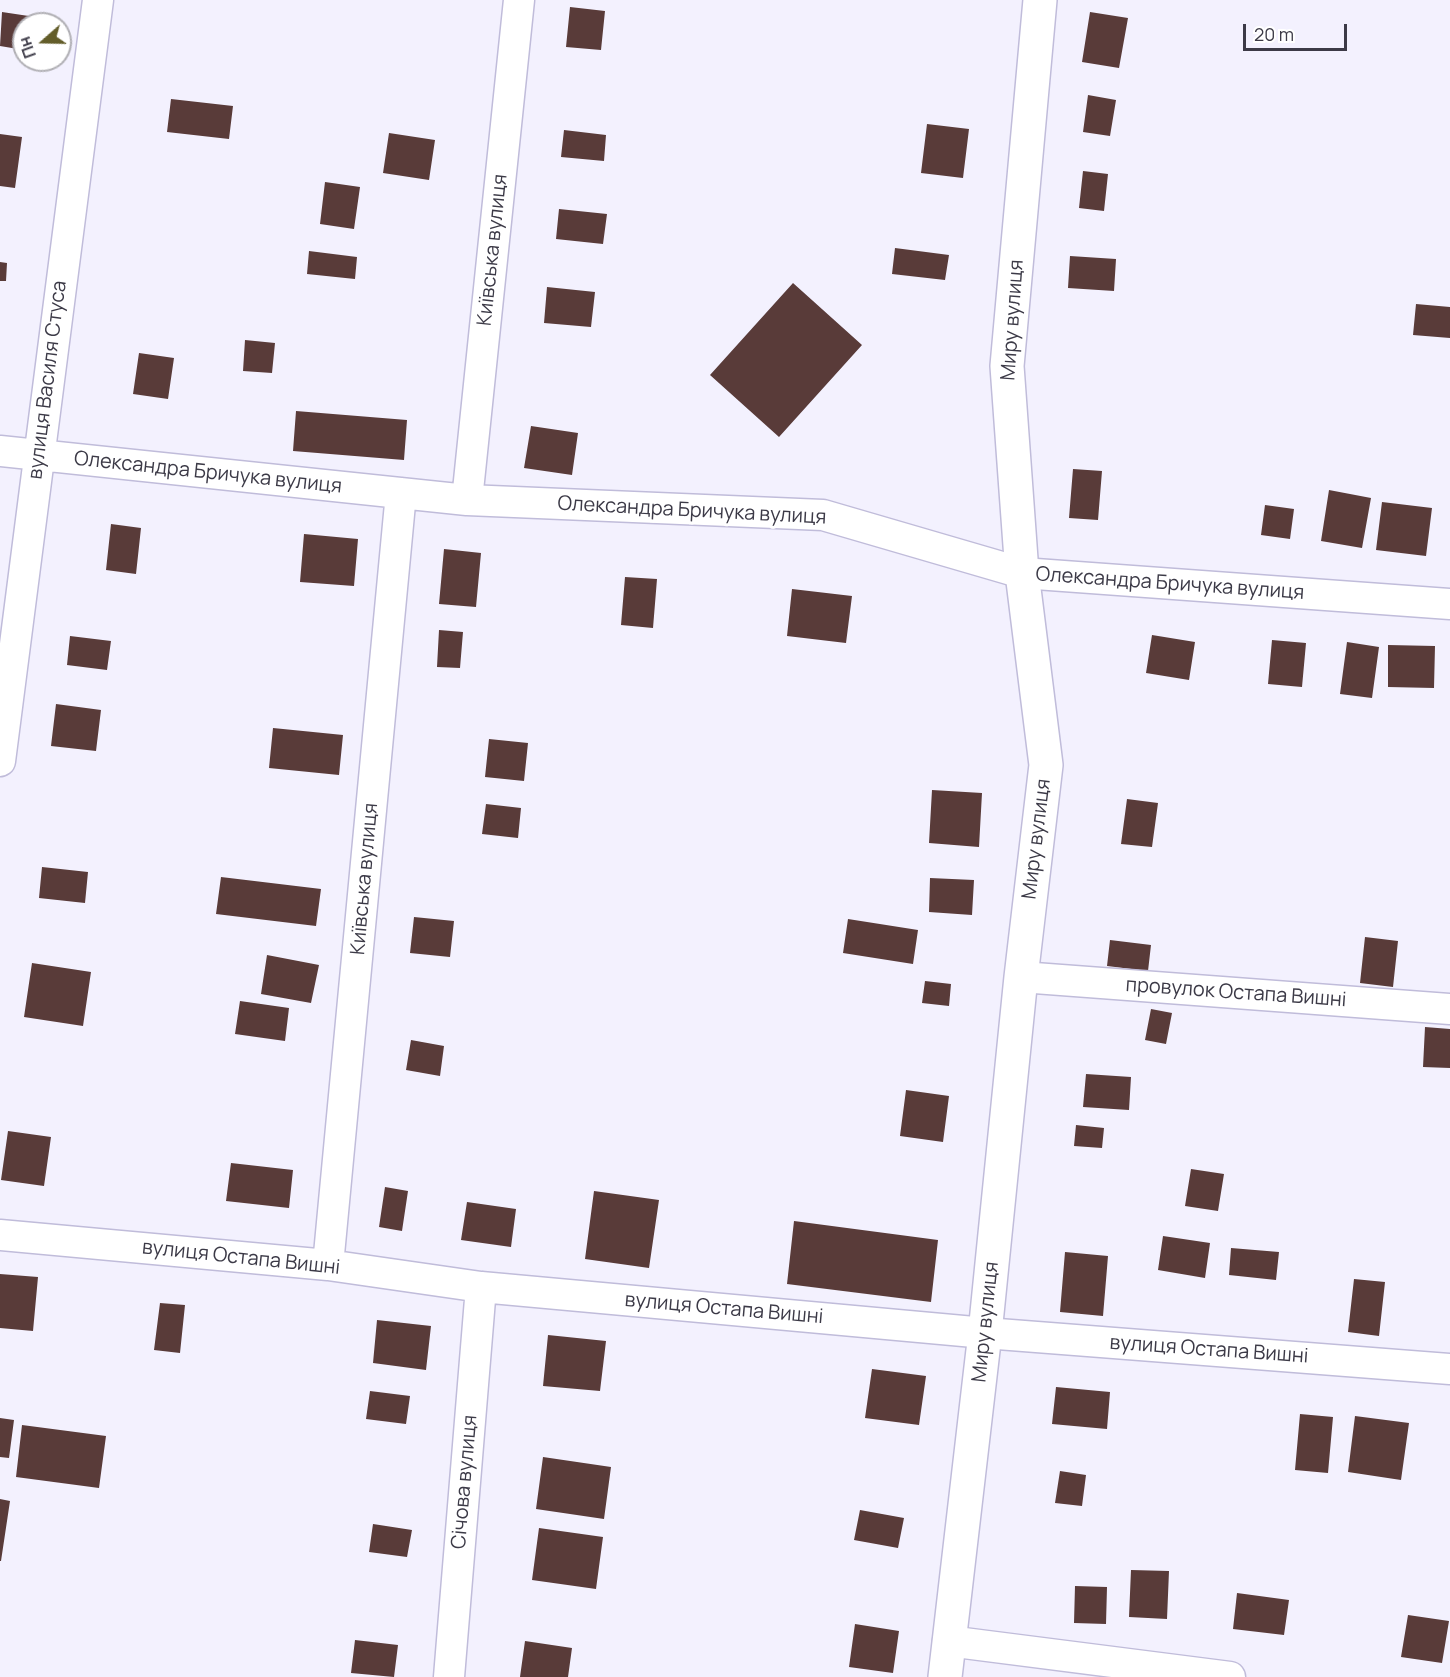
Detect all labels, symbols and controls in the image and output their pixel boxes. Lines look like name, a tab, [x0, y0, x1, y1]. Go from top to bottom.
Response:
north arrow	[12, 12, 72, 72]
scale bar	[1246, 12, 1350, 50]
text: 20 m	[1254, 22, 1294, 46]
text: Пн	[13, 34, 41, 61]
street label: Київська вулиця	[473, 173, 513, 327]
street label: Миру вулиця	[997, 259, 1029, 381]
street label: вулиця Василя Стуса	[24, 279, 72, 481]
street label: Олександра Бричука вулиця	[73, 447, 343, 499]
street label: Олександра Бричука вулиця	[557, 492, 827, 530]
street label: Олександра Бричука вулиця	[1035, 563, 1305, 605]
street label: Миру вулиця	[1018, 777, 1056, 901]
street label: Київська вулиця	[346, 802, 384, 956]
street label: провулок Остапа Вишні	[1125, 973, 1347, 1013]
street label: вулиця Остапа Вишні	[141, 1236, 341, 1280]
street label: Миру вулиця	[968, 1260, 1004, 1384]
street label: вулиця Остапа Вишні	[624, 1288, 824, 1330]
street label: вулиця Остапа Вишні	[1109, 1331, 1309, 1369]
street label: Січова вулиця	[447, 1414, 483, 1550]

